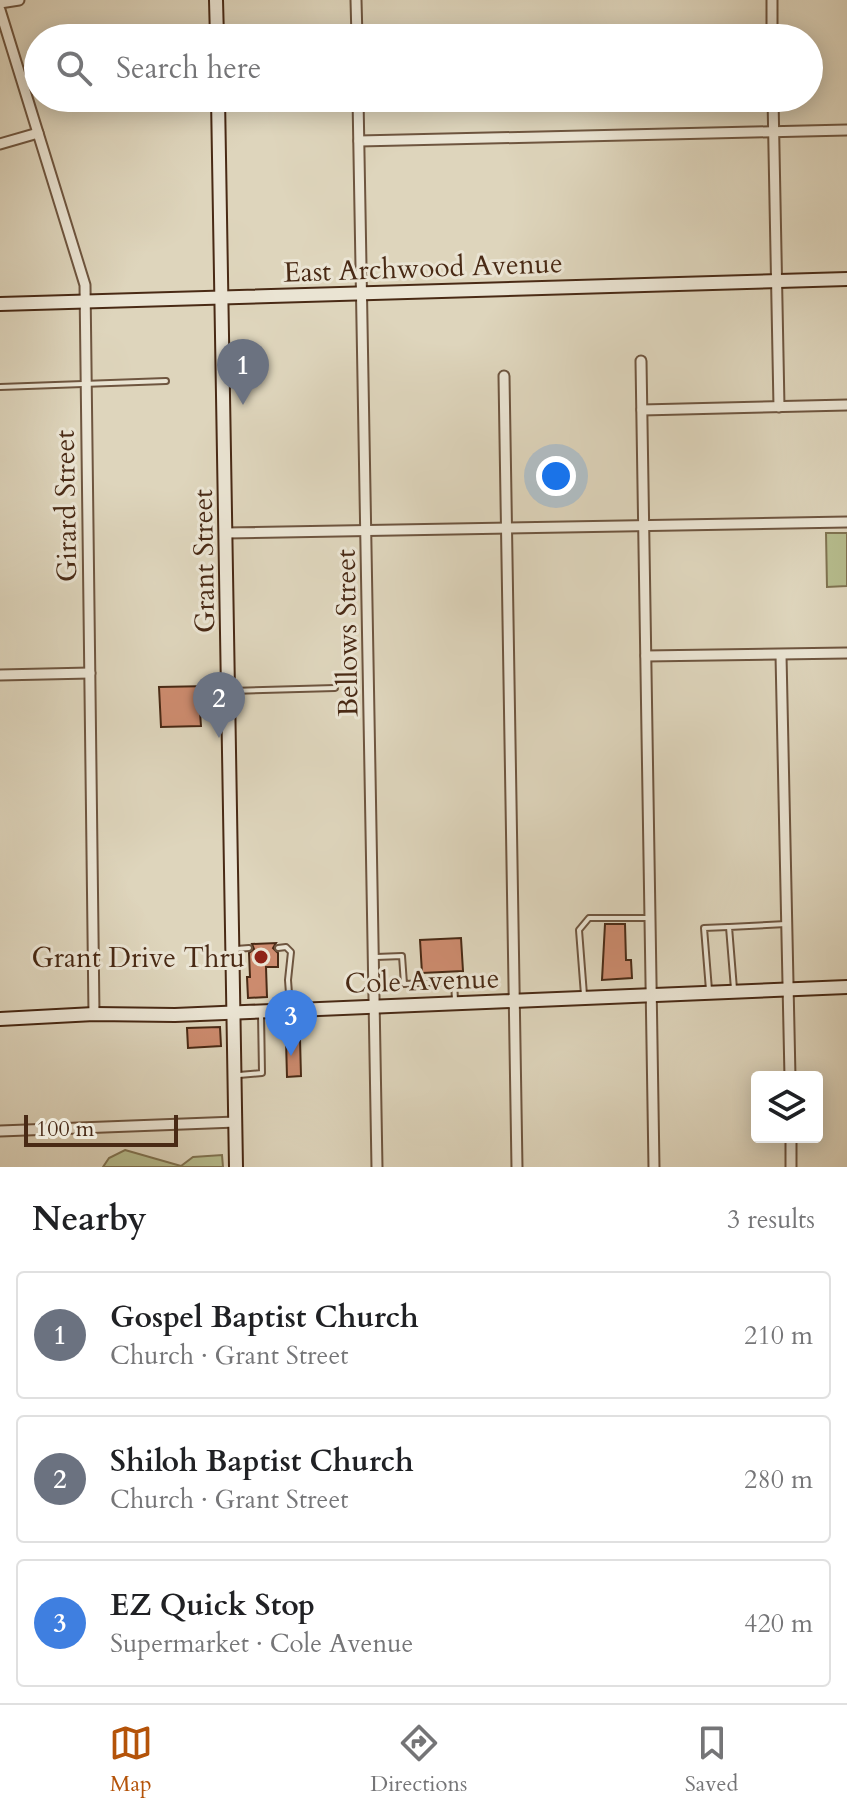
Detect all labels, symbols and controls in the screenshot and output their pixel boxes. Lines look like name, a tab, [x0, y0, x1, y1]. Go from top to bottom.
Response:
search box	[24, 24, 823, 112]
icon: search	[52, 46, 96, 90]
text: Search here	[116, 48, 261, 89]
street label: East Archwood Avenue	[283, 244, 563, 292]
pin: 1	[217, 339, 269, 405]
street label: Girard Street	[46, 429, 86, 582]
your location	[536, 456, 576, 496]
street label: Grant Street	[184, 488, 224, 633]
street label: Bellows Street	[327, 549, 367, 717]
pin: 2	[193, 672, 245, 738]
place label: Grant Drive Thru	[32, 939, 245, 977]
marker: Grant Drive Thru	[252, 948, 270, 966]
street label: Cole Avenue	[344, 959, 500, 1003]
pin: 3	[265, 990, 317, 1056]
map controls	[751, 1071, 823, 1143]
button: layers	[751, 1071, 823, 1143]
scale bar	[24, 1111, 178, 1147]
text: 100 m	[36, 1114, 94, 1144]
text: Nearby	[32, 1196, 147, 1242]
text: 3 results	[727, 1202, 815, 1237]
text: Gospel Baptist Church	[110, 1297, 419, 1338]
text: 1	[53, 1318, 67, 1353]
text: 210 m	[744, 1318, 813, 1353]
text: Church · Grant Street	[110, 1338, 348, 1373]
text: Shiloh Baptist Church	[110, 1441, 414, 1482]
text: 2	[53, 1462, 67, 1497]
text: 280 m	[744, 1462, 813, 1497]
text: Church · Grant Street	[110, 1482, 348, 1517]
text: EZ Quick Stop	[110, 1585, 315, 1626]
text: 3	[53, 1606, 67, 1641]
text: 420 m	[744, 1606, 813, 1641]
text: Supermarket · Cole Avenue	[110, 1626, 413, 1661]
tab: Map	[109, 1721, 153, 1799]
tab: Directions	[370, 1721, 467, 1799]
tab: Saved	[685, 1721, 738, 1799]

